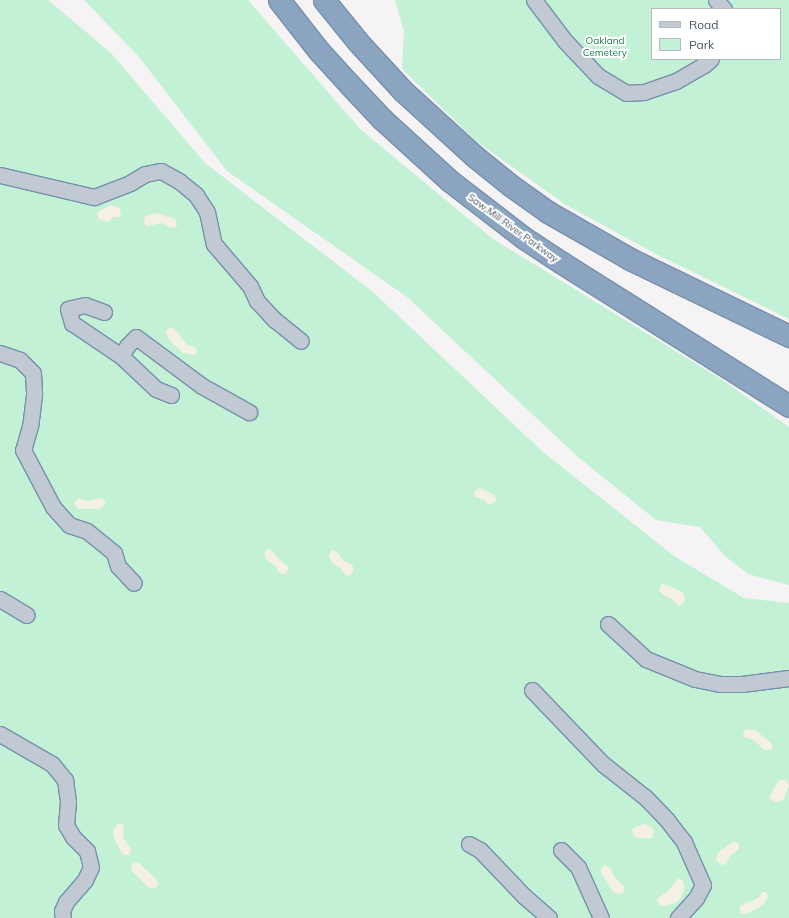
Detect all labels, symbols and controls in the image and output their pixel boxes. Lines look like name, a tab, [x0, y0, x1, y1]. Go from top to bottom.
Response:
legend	[651, 8, 781, 60]
text: Road	[689, 17, 718, 32]
park label: Oakland Cemetery	[583, 34, 627, 58]
text: Park	[689, 37, 714, 52]
street label: Saw Mill River Parkway	[465, 191, 561, 265]

